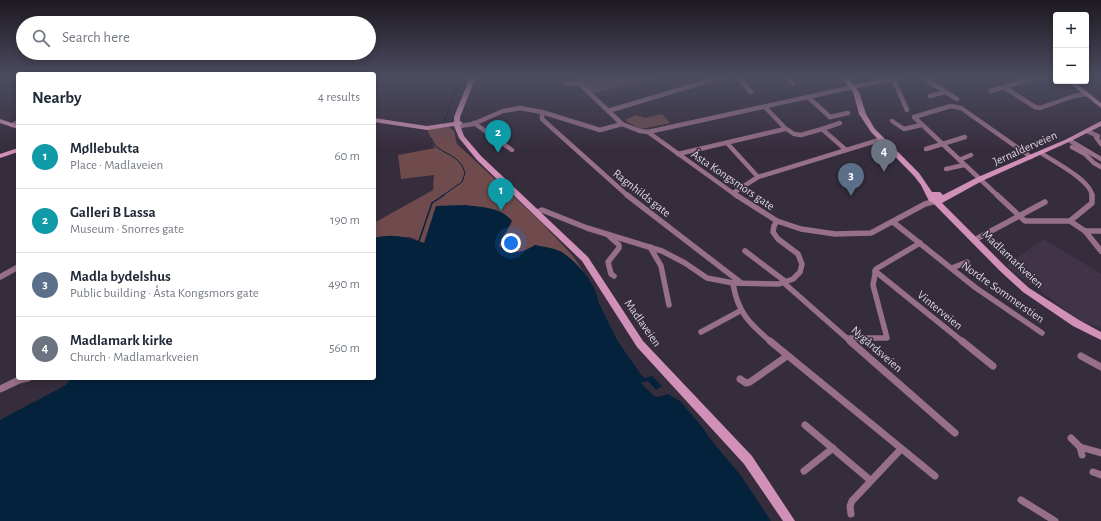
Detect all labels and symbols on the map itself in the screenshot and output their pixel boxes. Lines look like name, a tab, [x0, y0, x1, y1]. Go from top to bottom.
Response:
pin: 2	[485, 120, 511, 153]
street label: Jernalderveien	[991, 129, 1059, 167]
pin: 4	[871, 139, 897, 172]
street label: Åsta Kongsmors gate	[689, 146, 778, 212]
pin: 3	[838, 163, 864, 196]
street label: Ragnhilds gate	[611, 167, 673, 219]
pin: 1	[488, 178, 514, 211]
street label: Madlamarkveien	[980, 228, 1046, 290]
your location	[501, 233, 521, 253]
street label: Nordre Sommerstien	[960, 259, 1046, 325]
street label: Vinterveien	[915, 288, 965, 332]
street label: Madlaveien	[622, 297, 664, 349]
street label: Nygårdsveien	[848, 324, 905, 375]

